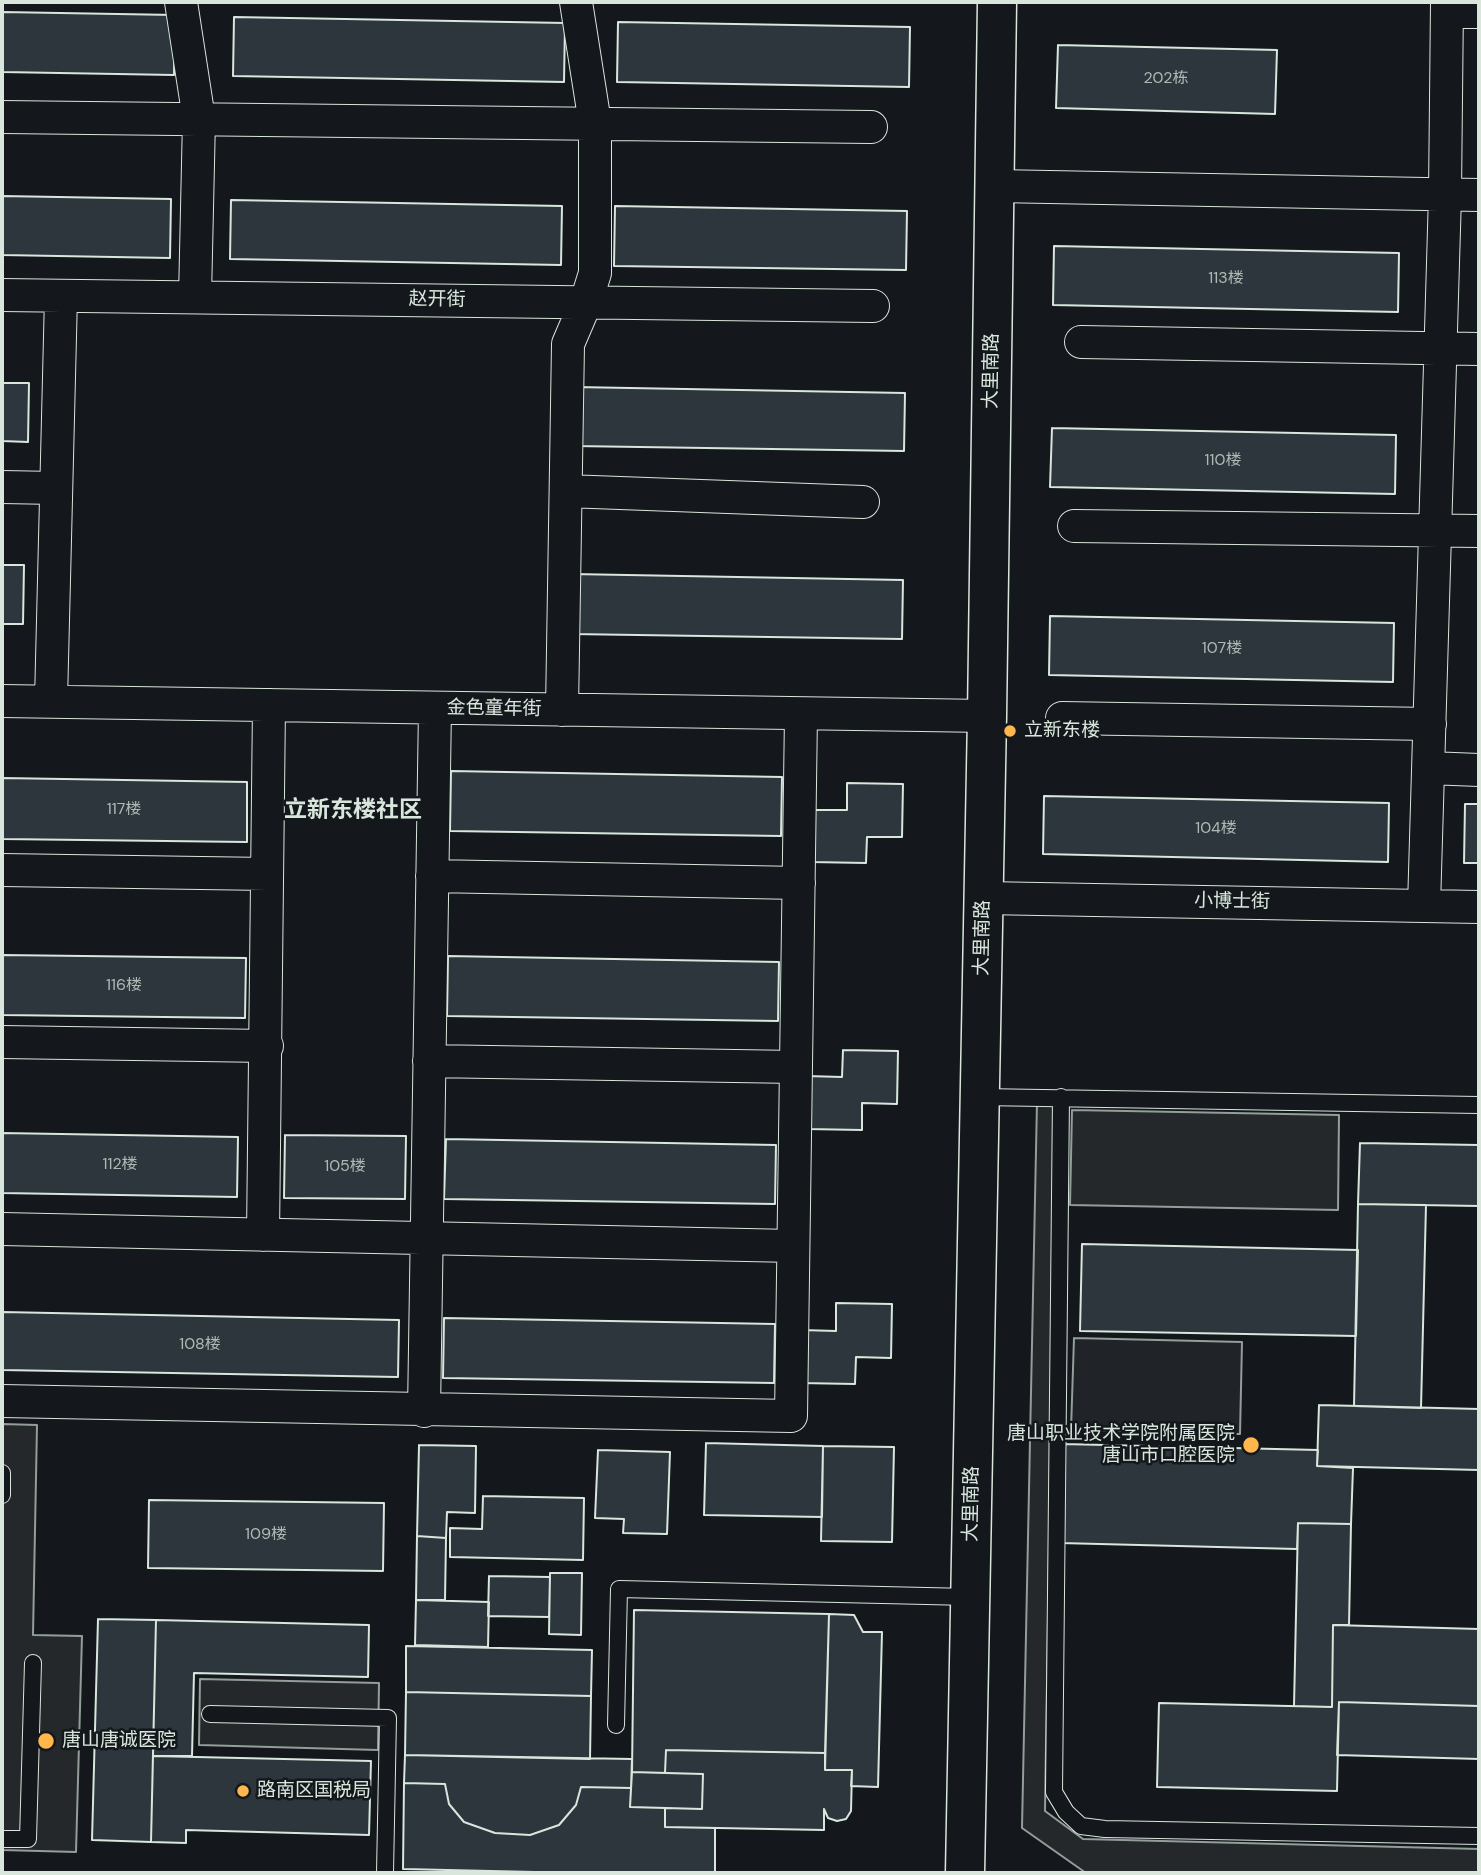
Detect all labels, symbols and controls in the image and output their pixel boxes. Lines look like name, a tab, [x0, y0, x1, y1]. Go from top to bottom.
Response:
house number: 202栋	[1143, 69, 1189, 89]
house number: 113楼	[1208, 269, 1244, 289]
street label: 赵开街	[408, 288, 466, 312]
street label: 大里南路	[980, 333, 1004, 409]
house number: 110楼	[1205, 451, 1241, 471]
house number: 107楼	[1202, 639, 1242, 659]
street label: 金色童年街	[446, 697, 542, 721]
place label: 立新东楼	[1024, 720, 1100, 742]
marker: 立新东楼	[1002, 723, 1018, 739]
district label: 立新东楼社区	[284, 797, 422, 825]
house number: 117楼	[107, 800, 141, 820]
house number: 104楼	[1195, 819, 1237, 839]
street label: 小博士街	[1194, 890, 1270, 914]
street label: 大里南路	[971, 900, 995, 976]
house number: 116楼	[106, 976, 142, 996]
house number: 112楼	[102, 1155, 138, 1175]
house number: 105楼	[324, 1157, 366, 1177]
house number: 108楼	[179, 1335, 221, 1355]
place label: 唐山职业技术学院附属医院 唐山市口腔医院	[1007, 1423, 1235, 1467]
marker: 唐山职业技术学院附属医院 唐山市口腔医院	[1241, 1435, 1261, 1455]
street label: 大里南路	[960, 1466, 984, 1542]
house number: 109楼	[245, 1525, 287, 1545]
place label: 唐山唐诚医院	[62, 1730, 176, 1752]
marker: 唐山唐诚医院	[36, 1731, 56, 1751]
place label: 路南区国税局	[257, 1780, 371, 1802]
marker: 路南区国税局	[235, 1783, 251, 1799]

